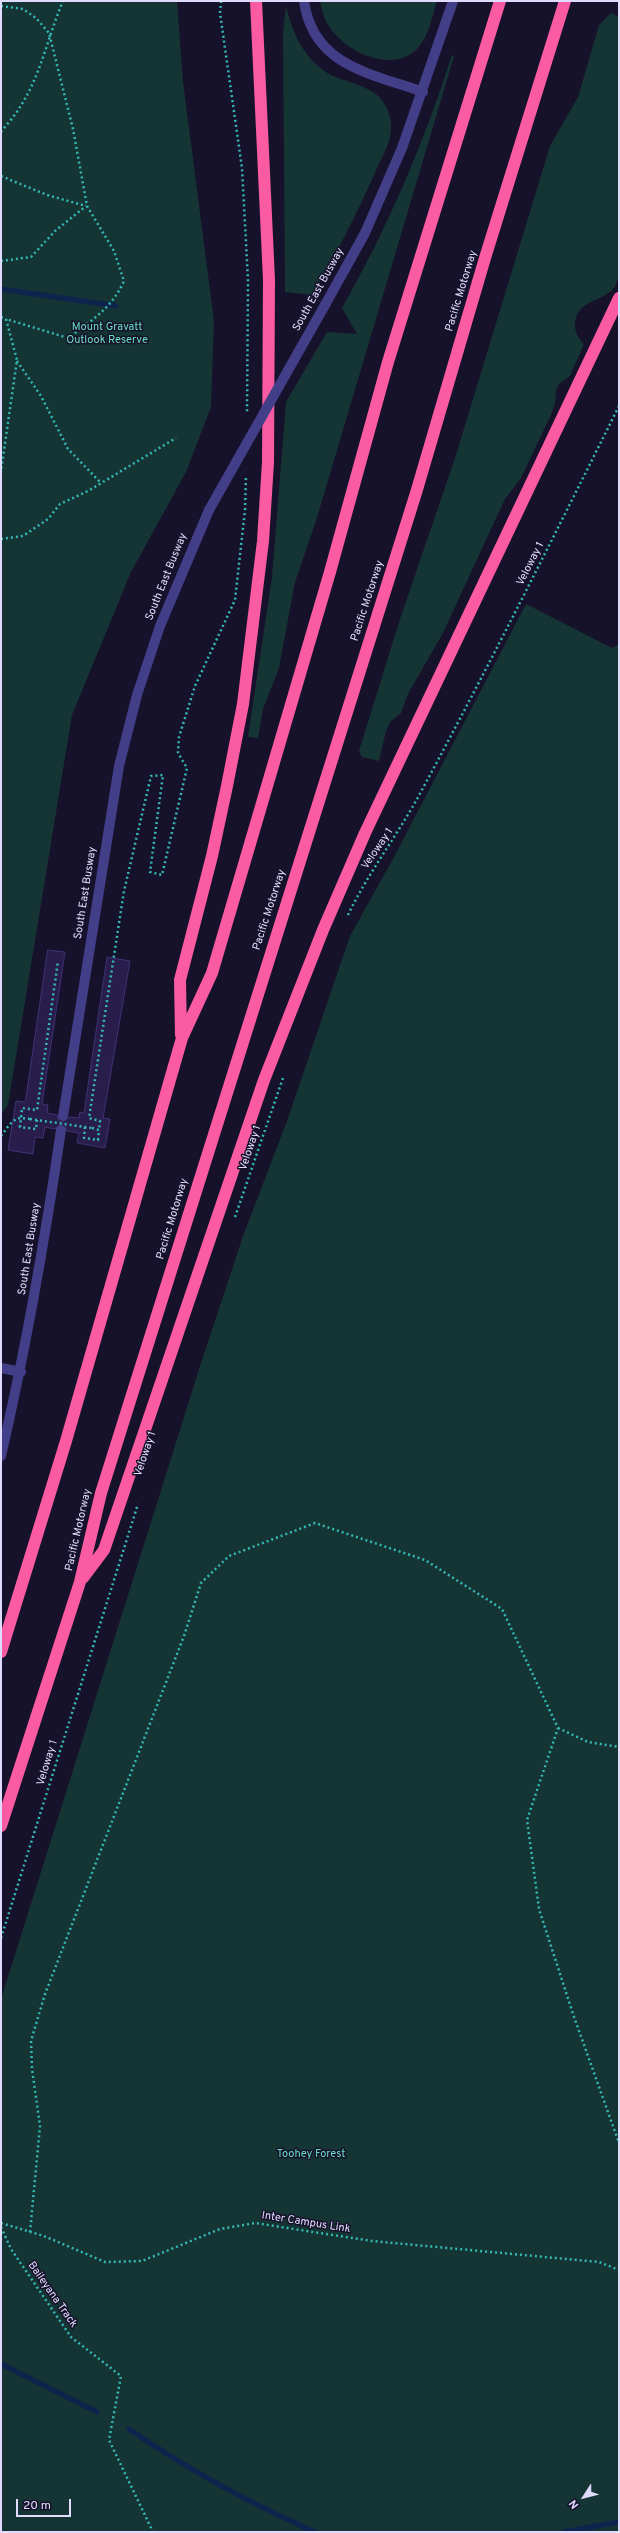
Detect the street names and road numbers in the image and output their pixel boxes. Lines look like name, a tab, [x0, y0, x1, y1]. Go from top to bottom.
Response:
street label: South East Busway	[291, 246, 347, 334]
street label: Pacific Motorway	[443, 249, 481, 333]
street label: South East Busway	[143, 531, 191, 623]
street label: Veloway 1	[514, 540, 548, 588]
street label: Pacific Motorway	[349, 559, 387, 643]
street label: Veloway 1	[359, 826, 397, 872]
street label: South East Busway	[72, 846, 100, 940]
street label: Pacific Motorway	[251, 868, 289, 952]
street label: Veloway 1	[237, 1124, 265, 1172]
street label: Pacific Motorway	[154, 1177, 192, 1261]
street label: South East Busway	[16, 1202, 44, 1296]
street label: Veloway 1	[132, 1430, 160, 1478]
street label: Pacific Motorway	[63, 1488, 95, 1572]
street label: Veloway 1	[35, 1739, 61, 1787]
street label: Inter Campus Link	[261, 2209, 351, 2237]
street label: Baileyana Track	[24, 2260, 80, 2330]

